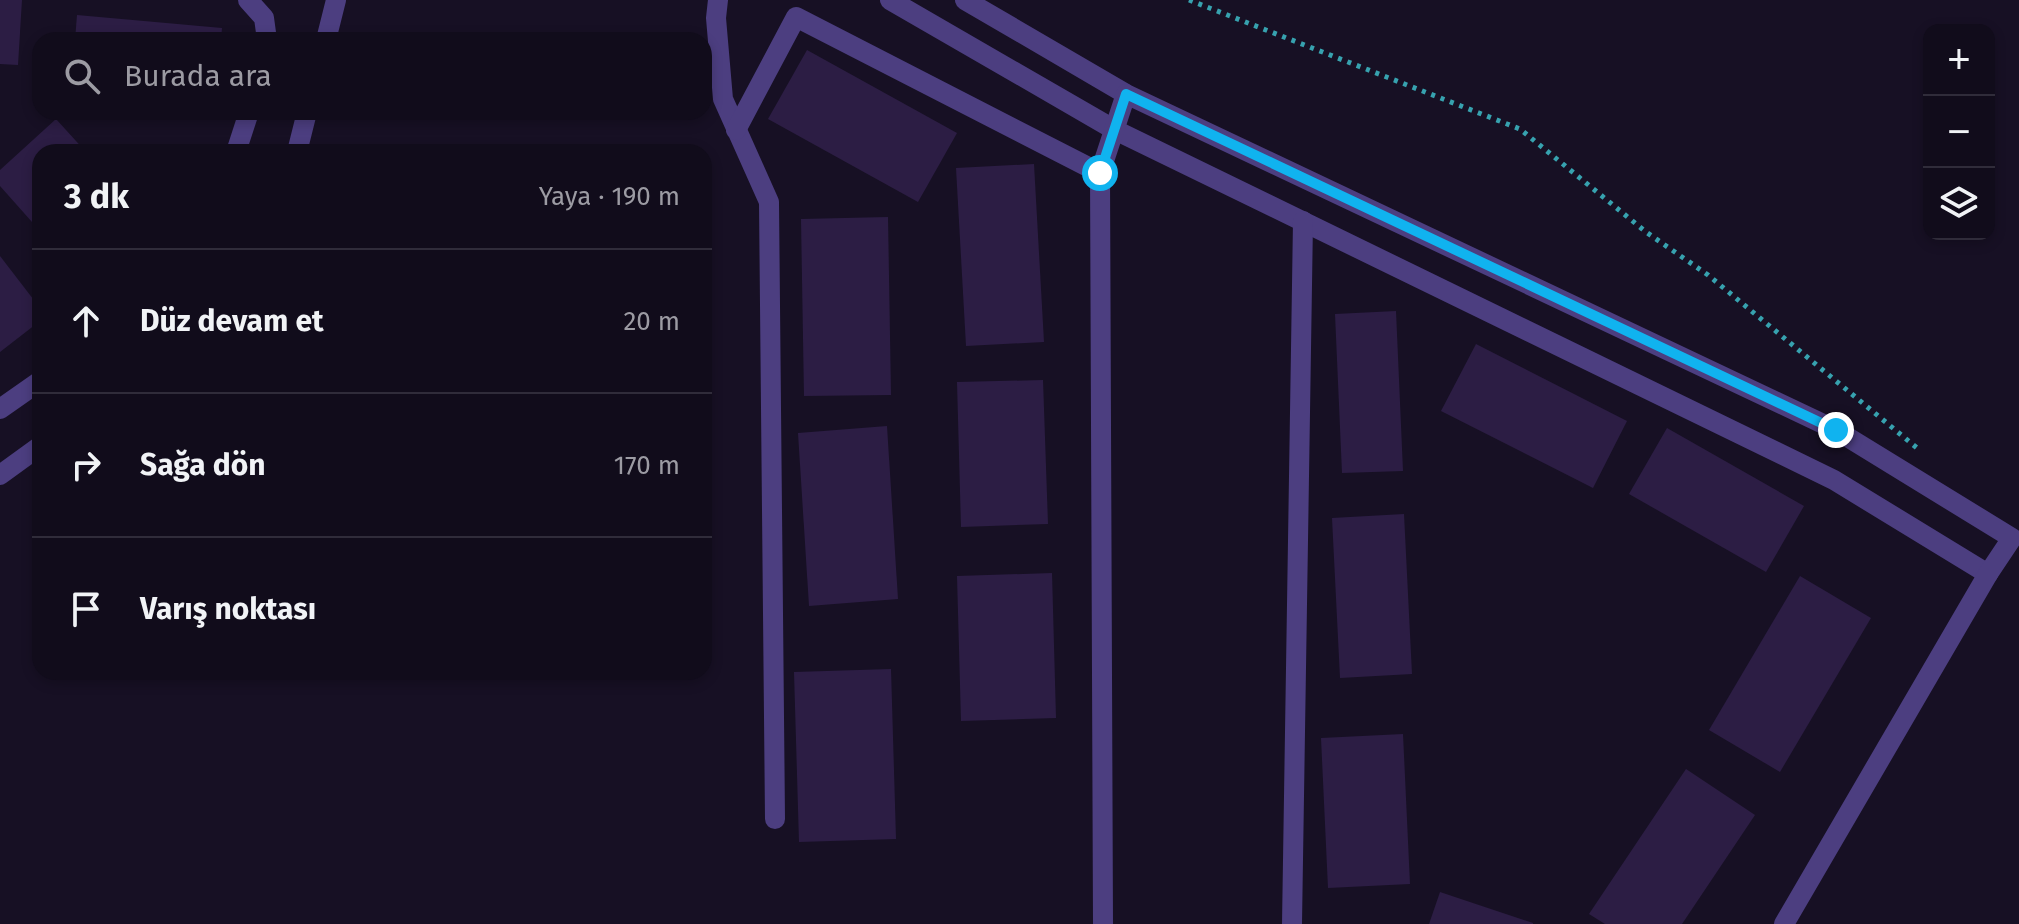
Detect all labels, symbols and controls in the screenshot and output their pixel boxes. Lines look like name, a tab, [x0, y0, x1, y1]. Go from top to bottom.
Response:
map controls	[1923, 24, 1995, 240]
button: +	[1923, 24, 1995, 96]
search box	[32, 32, 712, 120]
icon: search	[60, 54, 104, 98]
text: Burada ara	[124, 58, 272, 94]
button: −	[1923, 96, 1995, 168]
route start	[1082, 155, 1118, 191]
button: layers	[1923, 168, 1995, 240]
text: 3 dk	[64, 176, 129, 217]
text: Yaya · 190 m	[539, 181, 680, 212]
icon: ahead	[64, 299, 108, 343]
text: Düz devam et	[140, 303, 324, 339]
text: 20 m	[623, 306, 680, 337]
route end	[1818, 412, 1854, 448]
icon: right	[64, 443, 108, 487]
text: Sağa dön	[140, 447, 266, 483]
text: 170 m	[614, 450, 680, 481]
icon: arrive	[64, 587, 108, 631]
text: Varış noktası	[140, 591, 316, 627]

